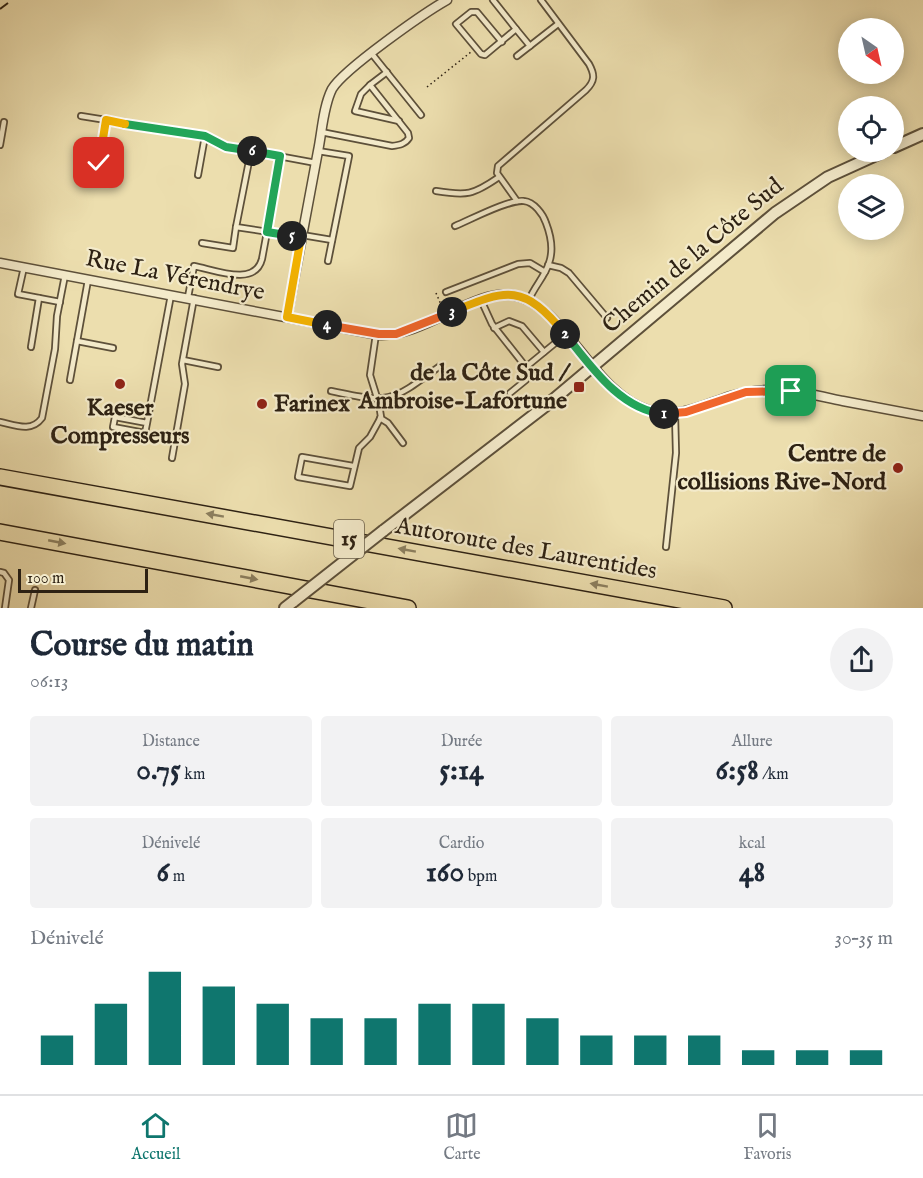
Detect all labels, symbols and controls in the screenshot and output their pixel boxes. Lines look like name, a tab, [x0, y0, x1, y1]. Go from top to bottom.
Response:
north arrow	[838, 18, 904, 84]
map controls	[838, 18, 904, 240]
button: locate	[838, 96, 904, 162]
pin: 6	[237, 136, 267, 166]
pin	[73, 137, 124, 188]
text: 6	[249, 141, 255, 161]
icon: check	[82, 146, 115, 179]
street label: Chemin de la Côte Sud	[596, 171, 790, 341]
button: layers	[838, 174, 904, 240]
pin: 5	[277, 221, 307, 251]
text: 5	[289, 226, 295, 246]
street label: Rue La Vérendrye	[83, 243, 267, 309]
pin: 3	[437, 297, 467, 327]
text: 3	[449, 302, 455, 322]
pin: 4	[312, 310, 342, 340]
text: 4	[323, 315, 331, 335]
pin: 2	[550, 319, 580, 349]
text: 2	[561, 324, 569, 344]
place label: de la Côte Sud / Ambroise-Lafortune	[358, 358, 572, 417]
pin	[765, 365, 816, 416]
icon: arrive	[774, 374, 807, 407]
marker: Kaeser Compresseurs	[113, 377, 127, 391]
marker: de la Côte Sud / Ambroise-Lafortune	[572, 380, 586, 394]
place label: Farinex	[274, 389, 350, 420]
place label: Kaeser Compresseurs	[51, 393, 190, 452]
marker: Farinex	[255, 397, 269, 411]
pin: 1	[649, 399, 679, 429]
text: 1	[661, 404, 667, 424]
place label: Centre de collisions Rive-Nord	[678, 439, 887, 498]
marker: Centre de collisions Rive-Nord	[891, 461, 905, 475]
one-way arrow	[205, 510, 224, 519]
street label: Autoroute des Laurentides	[392, 511, 659, 587]
road number: 15	[334, 520, 364, 558]
one-way arrow	[48, 538, 67, 547]
one-way arrow	[397, 545, 416, 554]
scale bar	[18, 566, 148, 594]
text: 100 m	[27, 569, 64, 589]
one-way arrow	[240, 574, 259, 583]
one-way arrow	[589, 580, 608, 589]
text: Course du matin	[30, 625, 254, 667]
button: share	[830, 628, 893, 691]
text: 06:13	[30, 669, 68, 694]
text: Distance	[142, 732, 200, 752]
text: Durée	[441, 732, 482, 752]
text: Allure	[732, 732, 773, 752]
text: 0.75	[136, 752, 181, 790]
text: 5:14	[439, 752, 484, 790]
text: 6:58	[716, 752, 759, 790]
text: km	[181, 765, 205, 785]
text: /km	[759, 765, 789, 785]
text: Dénivelé	[141, 834, 200, 854]
text: Cardio	[439, 834, 484, 854]
text: kcal	[739, 834, 765, 854]
text: 6	[157, 854, 169, 892]
text: 160	[426, 854, 464, 892]
text: 48	[739, 854, 765, 892]
text: m	[169, 867, 185, 887]
text: bpm	[464, 867, 497, 887]
text: Dénivelé	[30, 926, 104, 951]
text: 30–35 m	[834, 926, 893, 951]
tab: Accueil	[132, 1109, 180, 1165]
tab: Carte	[443, 1109, 480, 1165]
tab: Favoris	[744, 1109, 791, 1165]

